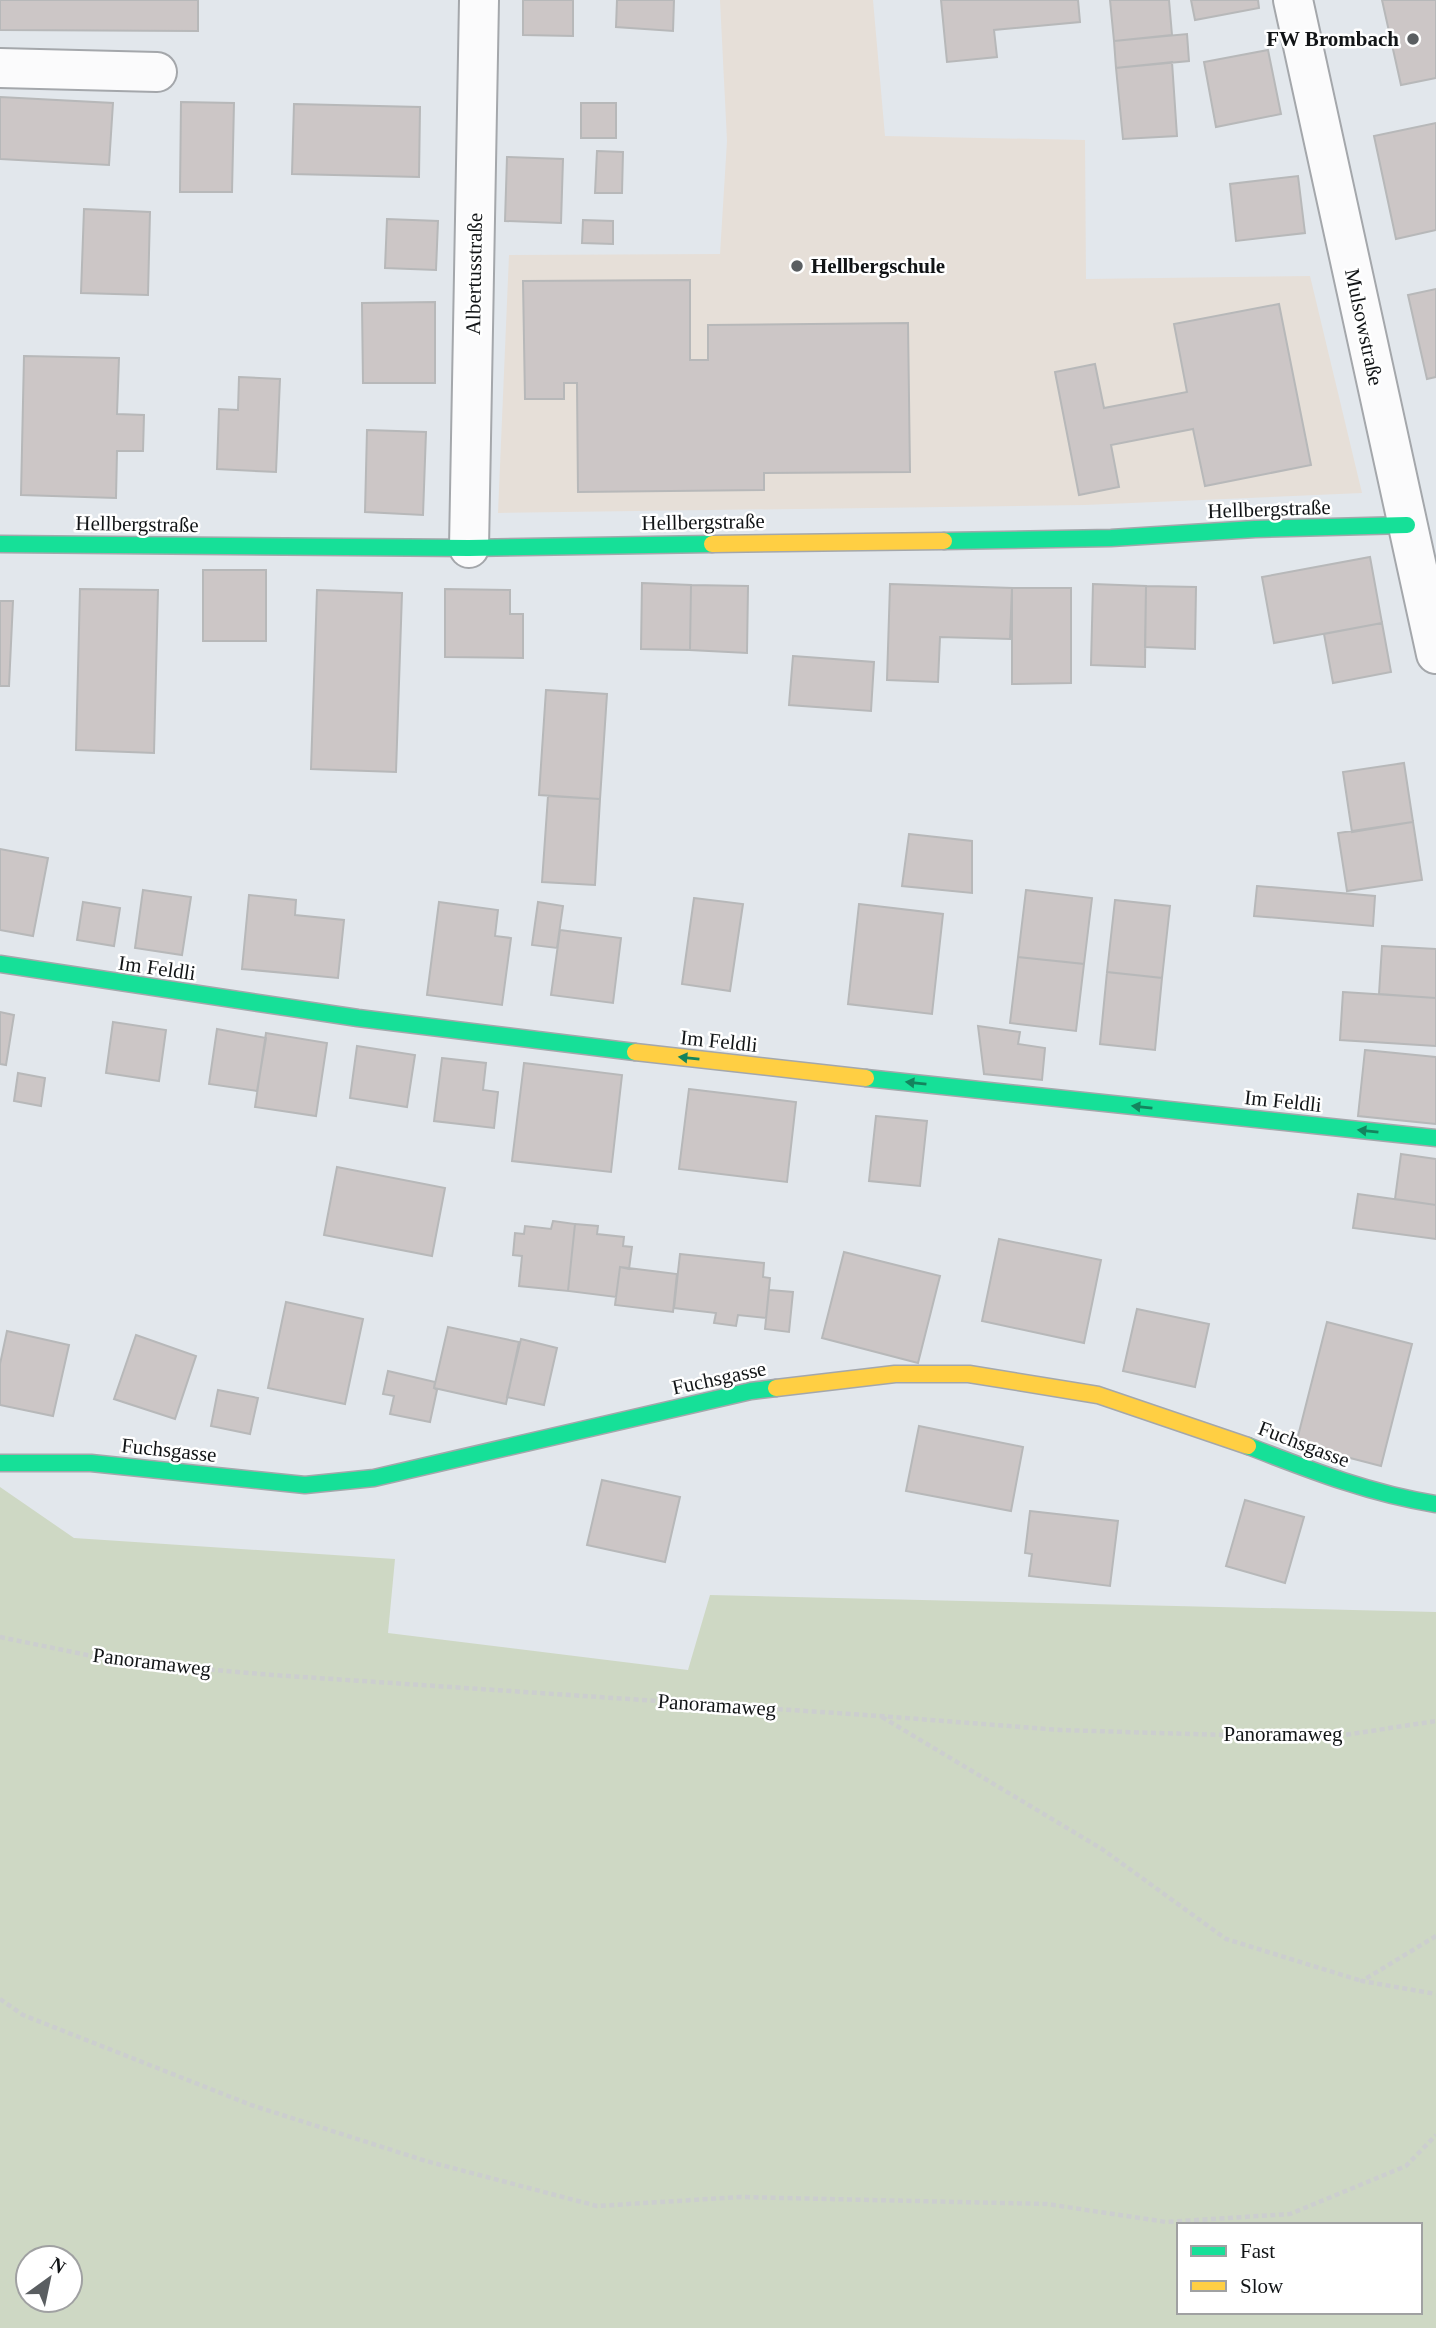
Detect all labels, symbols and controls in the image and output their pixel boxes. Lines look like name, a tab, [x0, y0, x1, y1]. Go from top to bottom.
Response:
place label: FW Brombach	[1266, 27, 1399, 51]
marker: FW Brombach	[1405, 31, 1421, 47]
street label: Albertusstraße	[461, 213, 487, 335]
place label: Hellbergschule	[811, 254, 945, 278]
marker: Hellbergschule	[789, 258, 805, 274]
street label: Mulsowstraße	[1340, 266, 1388, 388]
street label: Hellbergstraße	[1207, 495, 1331, 523]
street label: Hellbergstraße	[641, 509, 765, 535]
street label: Hellbergstraße	[75, 511, 199, 537]
street label: Im Feldli	[117, 951, 197, 985]
street label: Im Feldli	[679, 1025, 759, 1057]
one-way arrow	[678, 1053, 700, 1064]
one-way arrow	[904, 1077, 926, 1088]
street label: Im Feldli	[1243, 1085, 1323, 1117]
one-way arrow	[1131, 1101, 1153, 1112]
one-way arrow	[1357, 1125, 1379, 1136]
street label: Fuchsgasse	[670, 1356, 768, 1400]
street label: Fuchsgasse	[1255, 1416, 1353, 1472]
street label: Fuchsgasse	[120, 1433, 218, 1467]
street label: Panoramaweg	[91, 1643, 213, 1681]
street label: Panoramaweg	[657, 1689, 778, 1721]
street label: Panoramaweg	[1224, 1722, 1343, 1746]
legend	[1177, 2223, 1422, 2314]
text: Fast	[1240, 2239, 1275, 2263]
north arrow	[14, 2244, 84, 2314]
text: N	[47, 2253, 70, 2278]
text: Slow	[1240, 2274, 1284, 2298]

